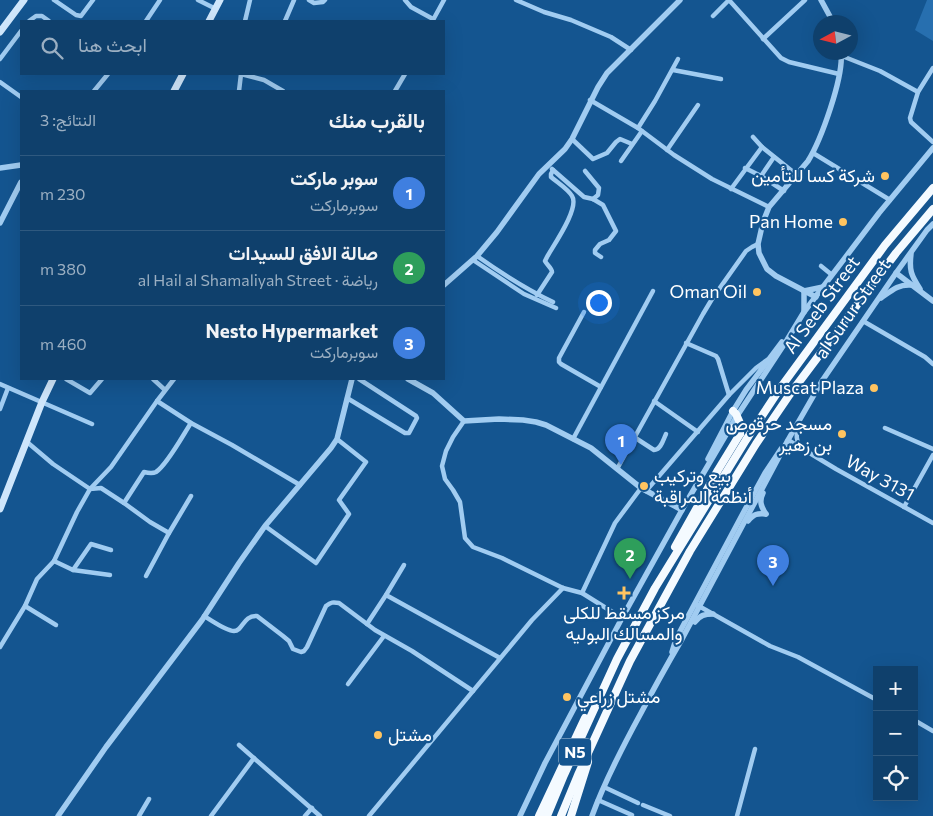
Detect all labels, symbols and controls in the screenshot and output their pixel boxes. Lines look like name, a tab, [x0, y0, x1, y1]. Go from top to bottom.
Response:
north arrow	[813, 15, 858, 60]
search box	[20, 20, 445, 75]
text: ابحث هنا	[78, 33, 147, 56]
icon: search	[38, 34, 66, 62]
text: بالقرب منك	[329, 107, 425, 132]
text: النتائج: 3	[40, 110, 96, 129]
place label: شركة كسا للتأمين	[751, 164, 875, 187]
text: سوبر ماركت	[290, 166, 378, 189]
marker: شركة كسا للتأمين	[879, 170, 891, 182]
text: 230 m	[40, 184, 86, 203]
text: 1	[405, 184, 413, 203]
text: سوبرماركت	[310, 195, 378, 214]
place label: Pan Home	[749, 210, 833, 232]
marker: Pan Home	[837, 216, 849, 228]
text: صالة الافق للسيدات	[228, 241, 378, 264]
street label: Al Seeb Street	[779, 251, 864, 357]
street label: al Surur Street	[810, 254, 895, 363]
text: 380 m	[40, 259, 86, 278]
text: 2	[404, 259, 414, 278]
text: رياضة · al Hail al Shamaliyah Street	[138, 270, 378, 289]
place label: Oman Oil	[670, 280, 747, 302]
marker: Oman Oil	[751, 286, 763, 298]
your location	[586, 290, 612, 316]
text: Nesto Hypermarket	[206, 319, 378, 342]
text: 460 m	[40, 334, 87, 353]
text: 3	[404, 334, 414, 353]
text: سوبرماركت	[310, 342, 378, 361]
place label: Muscat Plaza	[756, 376, 864, 398]
marker: Muscat Plaza	[868, 382, 880, 394]
place label: مسجد حرقوص بن زهير	[725, 412, 832, 456]
pin: 1	[605, 424, 637, 465]
marker: مسجد حرقوص بن زهير	[836, 428, 848, 440]
street label: Way 3131	[842, 449, 919, 505]
place label: بيع وتركيب أنظمة المراقبة	[654, 464, 752, 508]
marker: بيع وتركيب أنظمة المراقبة	[638, 480, 650, 492]
pin: 2	[614, 538, 646, 579]
pin: 3	[757, 545, 789, 586]
marker: مركز مسقط للكلى والمسالك البوليه	[617, 586, 631, 600]
place label: مركز مسقط للكلى والمسالك البوليه	[563, 601, 685, 645]
map controls	[873, 666, 918, 801]
button: +	[873, 666, 918, 711]
place label: مشتل زراعي	[577, 685, 660, 712]
marker: مشتل زراعي	[561, 691, 573, 703]
button: −	[873, 711, 918, 756]
place label: مشتل	[388, 723, 432, 746]
marker: مشتل	[372, 729, 384, 741]
road number: N5	[559, 739, 591, 766]
button: locate	[873, 756, 918, 801]

